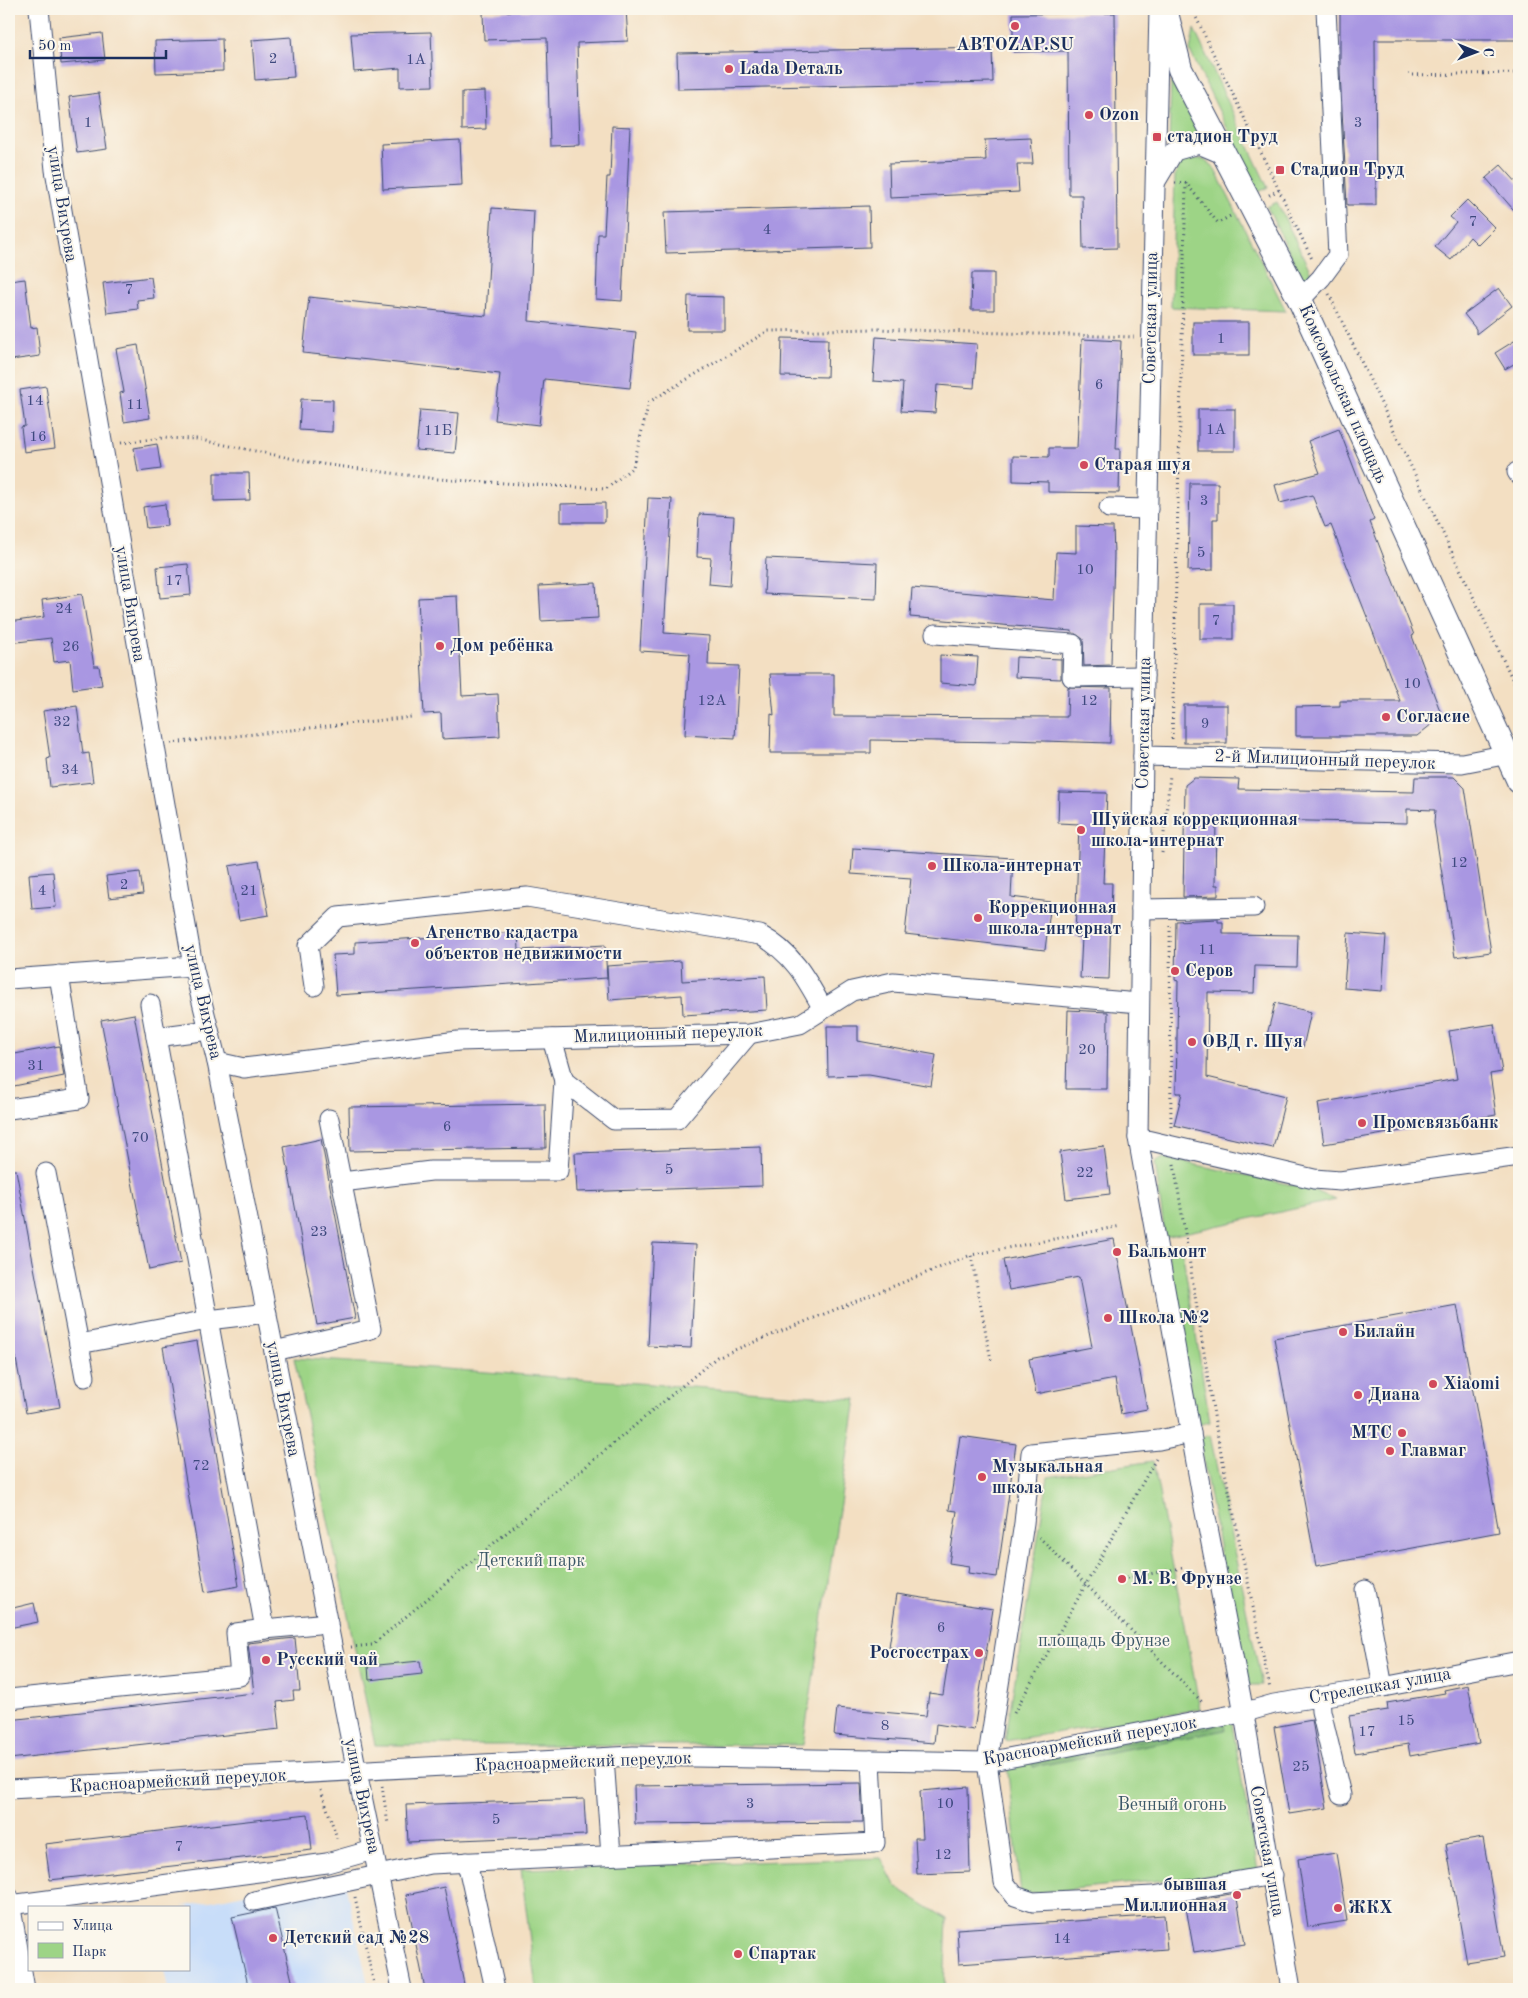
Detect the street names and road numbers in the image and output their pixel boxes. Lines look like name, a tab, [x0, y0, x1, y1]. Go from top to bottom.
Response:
street label: улица Вихрева	[44, 144, 80, 264]
street label: Советская улица	[1141, 251, 1161, 384]
street label: Комсомольская площадь	[1295, 302, 1391, 486]
street label: улица Вихрева	[112, 544, 148, 664]
street label: Советская улица	[1134, 656, 1154, 789]
street label: 2-й Милиционный переулок	[1214, 747, 1436, 773]
street label: улица Вихрева	[181, 943, 225, 1061]
street label: Милиционный переулок	[573, 1022, 763, 1046]
street label: улица Вихрева	[263, 1340, 303, 1459]
street label: Стрелецкая улица	[1308, 1665, 1452, 1707]
street label: Красноармейский переулок	[982, 1713, 1198, 1769]
street label: улица Вихрева	[341, 1737, 383, 1856]
street label: Красноармейский переулок	[474, 1749, 692, 1775]
street label: Красноармейский переулок	[69, 1766, 287, 1796]
street label: Советская улица	[1247, 1784, 1287, 1918]

